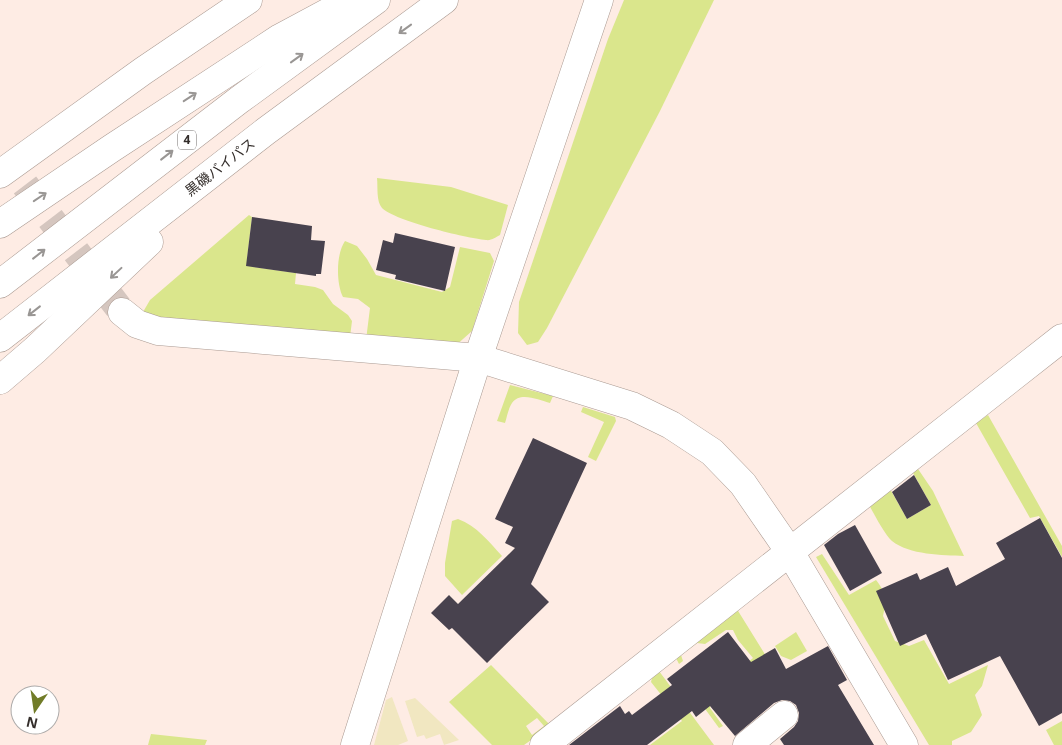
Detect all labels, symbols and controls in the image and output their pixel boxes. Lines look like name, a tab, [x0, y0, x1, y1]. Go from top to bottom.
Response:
one-way arrow	[398, 24, 412, 34]
one-way arrow	[290, 52, 303, 63]
one-way arrow	[183, 92, 197, 102]
road number: 4	[178, 130, 196, 150]
street label: 黒磯バイパス	[181, 133, 259, 200]
one-way arrow	[161, 150, 174, 161]
one-way arrow	[33, 192, 47, 202]
one-way arrow	[32, 249, 45, 260]
one-way arrow	[110, 267, 123, 279]
one-way arrow	[28, 306, 41, 317]
north arrow	[10, 685, 60, 735]
text: N	[24, 713, 40, 734]

